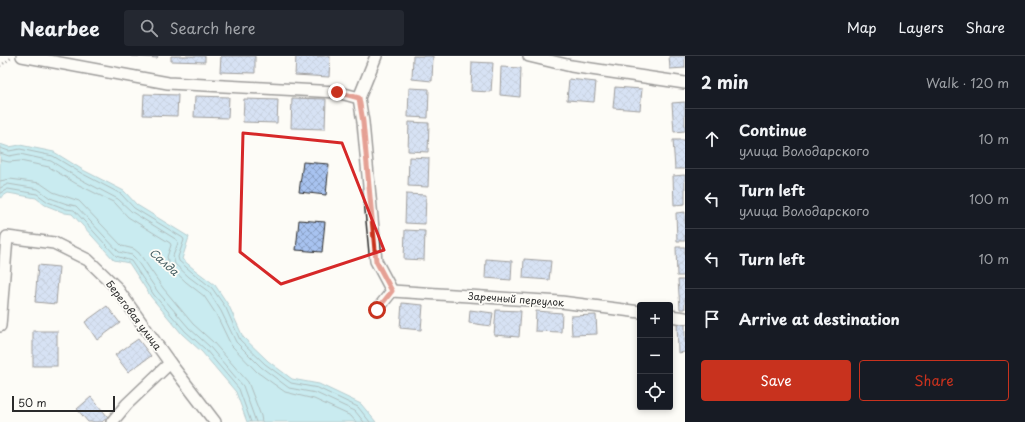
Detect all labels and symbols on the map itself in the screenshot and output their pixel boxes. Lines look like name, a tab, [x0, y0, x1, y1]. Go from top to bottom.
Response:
route end	[328, 83, 346, 101]
water label: Салда	[146, 244, 184, 280]
street label: Береговая улица	[103, 277, 166, 353]
street label: Заречный переулок	[467, 288, 565, 310]
route start	[368, 301, 386, 319]
scale bar	[12, 394, 115, 413]

